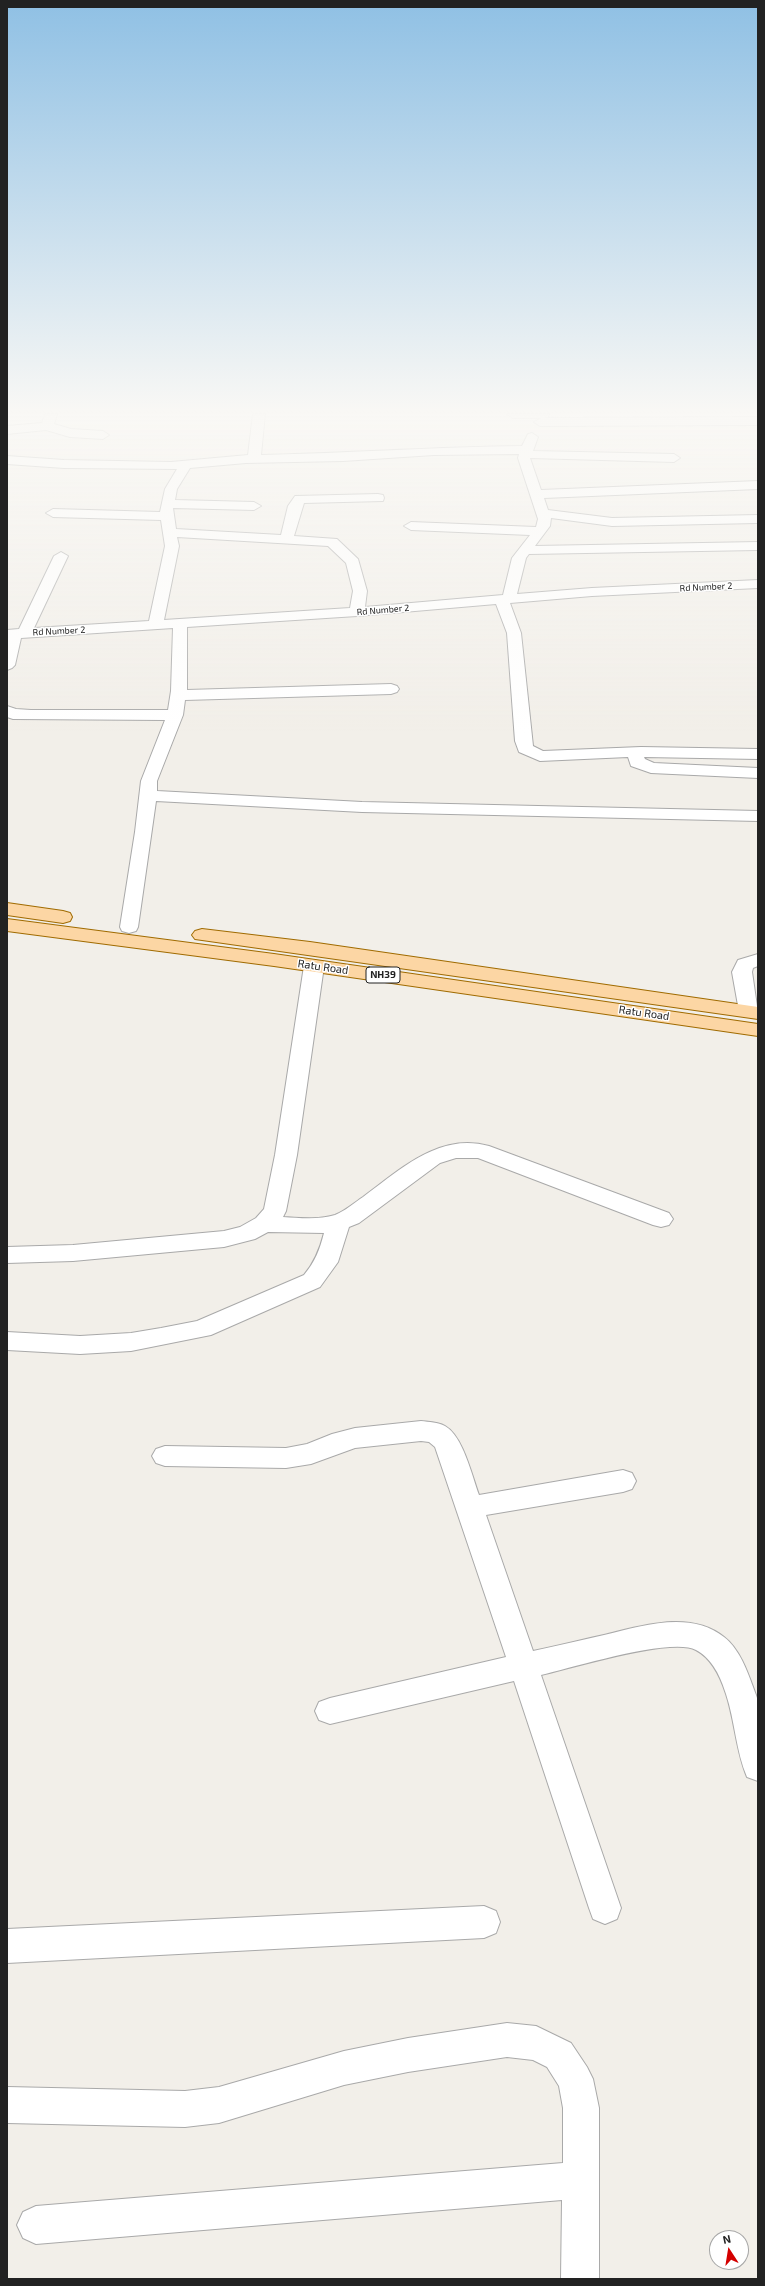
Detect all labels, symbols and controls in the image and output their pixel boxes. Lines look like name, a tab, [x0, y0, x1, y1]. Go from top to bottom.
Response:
street label: Rd Number 2	[679, 580, 733, 594]
street label: Rd Number 2	[356, 602, 410, 618]
street label: Rd Number 2	[32, 624, 86, 638]
street label: Ratu Road	[297, 957, 349, 977]
road number: NH39	[366, 967, 400, 983]
street label: Ratu Road	[618, 1003, 670, 1023]
north arrow	[709, 2230, 749, 2270]
text: N	[721, 2232, 732, 2246]

